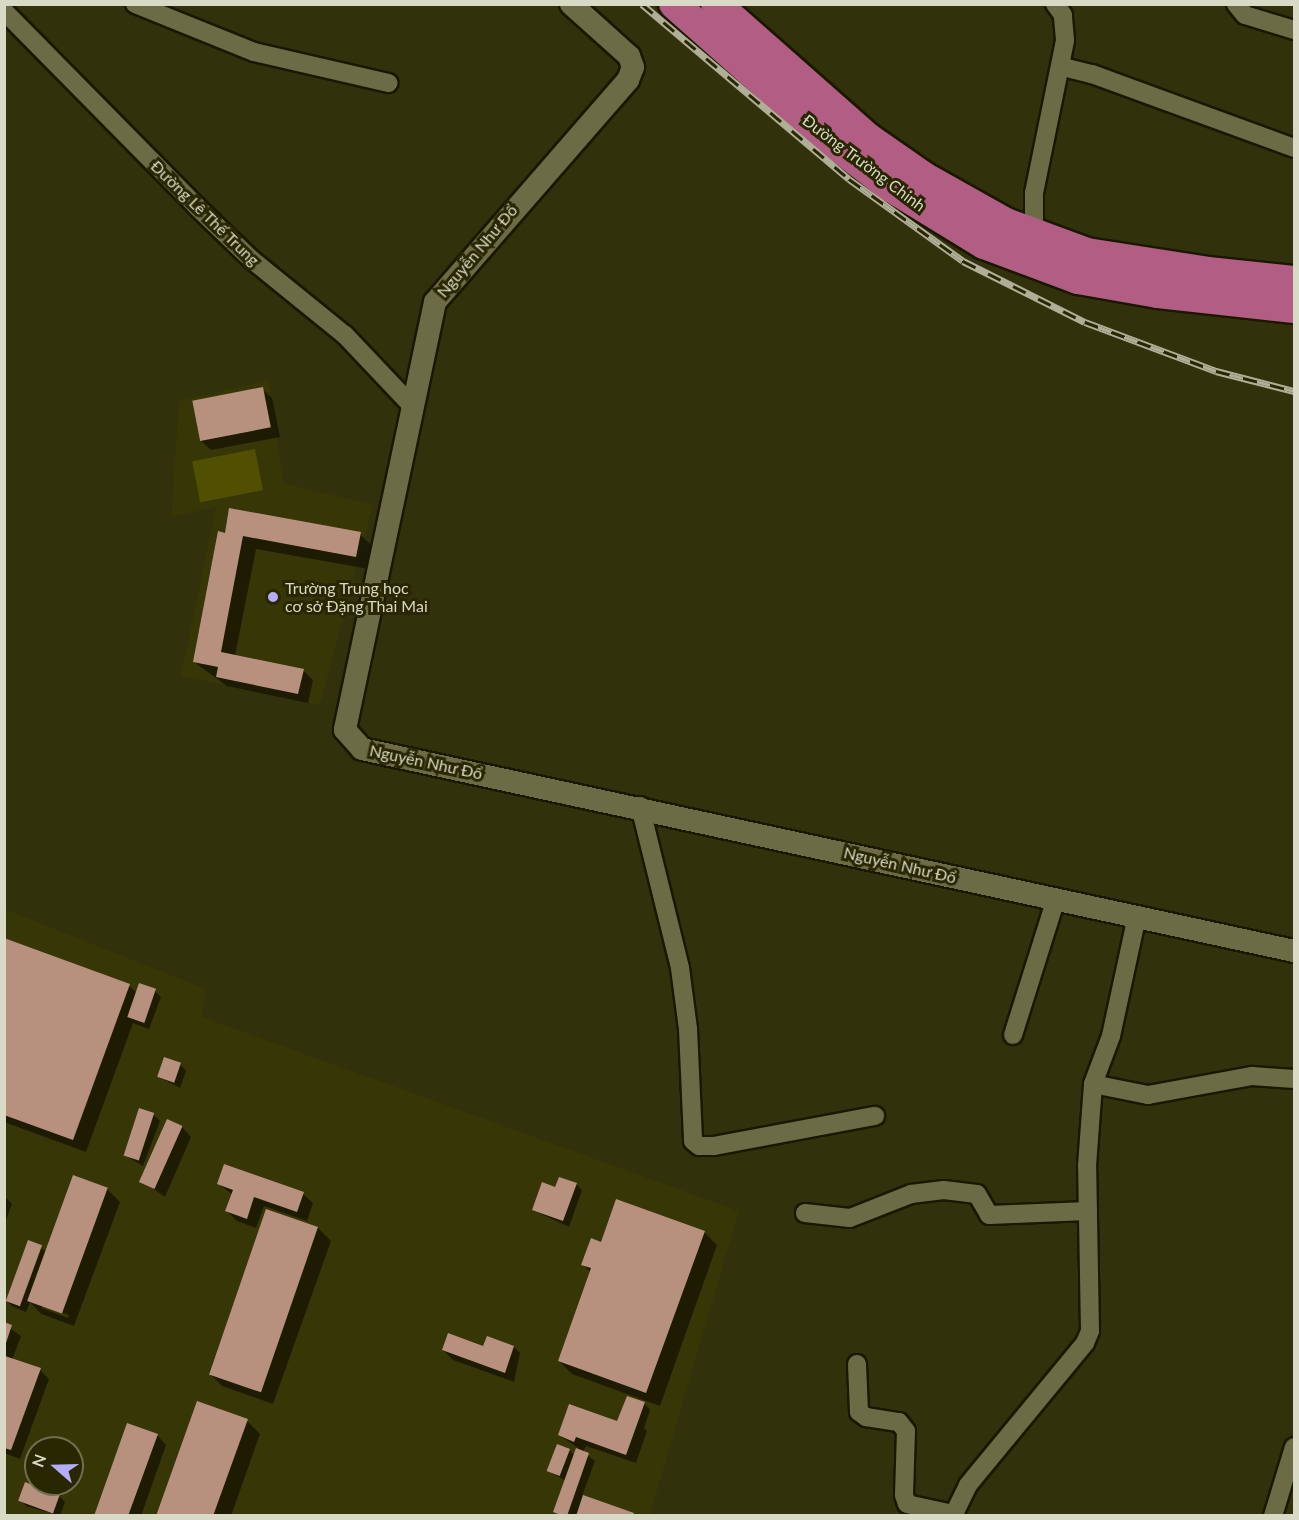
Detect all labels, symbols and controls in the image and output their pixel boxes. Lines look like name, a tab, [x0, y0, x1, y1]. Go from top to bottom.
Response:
street label: Đường Trường Chinh	[799, 110, 929, 216]
street label: Đường Lê Thế Trung	[147, 156, 263, 270]
street label: Nguyễn Như Đổ	[433, 201, 521, 301]
place label: Trường Trung học cơ sở Đặng Thai Mai	[285, 578, 429, 616]
marker: Trường Trung học cơ sở Đặng Thai Mai	[266, 590, 280, 604]
street label: Nguyễn Như Đổ	[368, 741, 484, 783]
street label: Nguyễn Như Đổ	[842, 843, 958, 887]
north arrow	[24, 1436, 84, 1496]
text: N	[27, 1451, 50, 1469]

